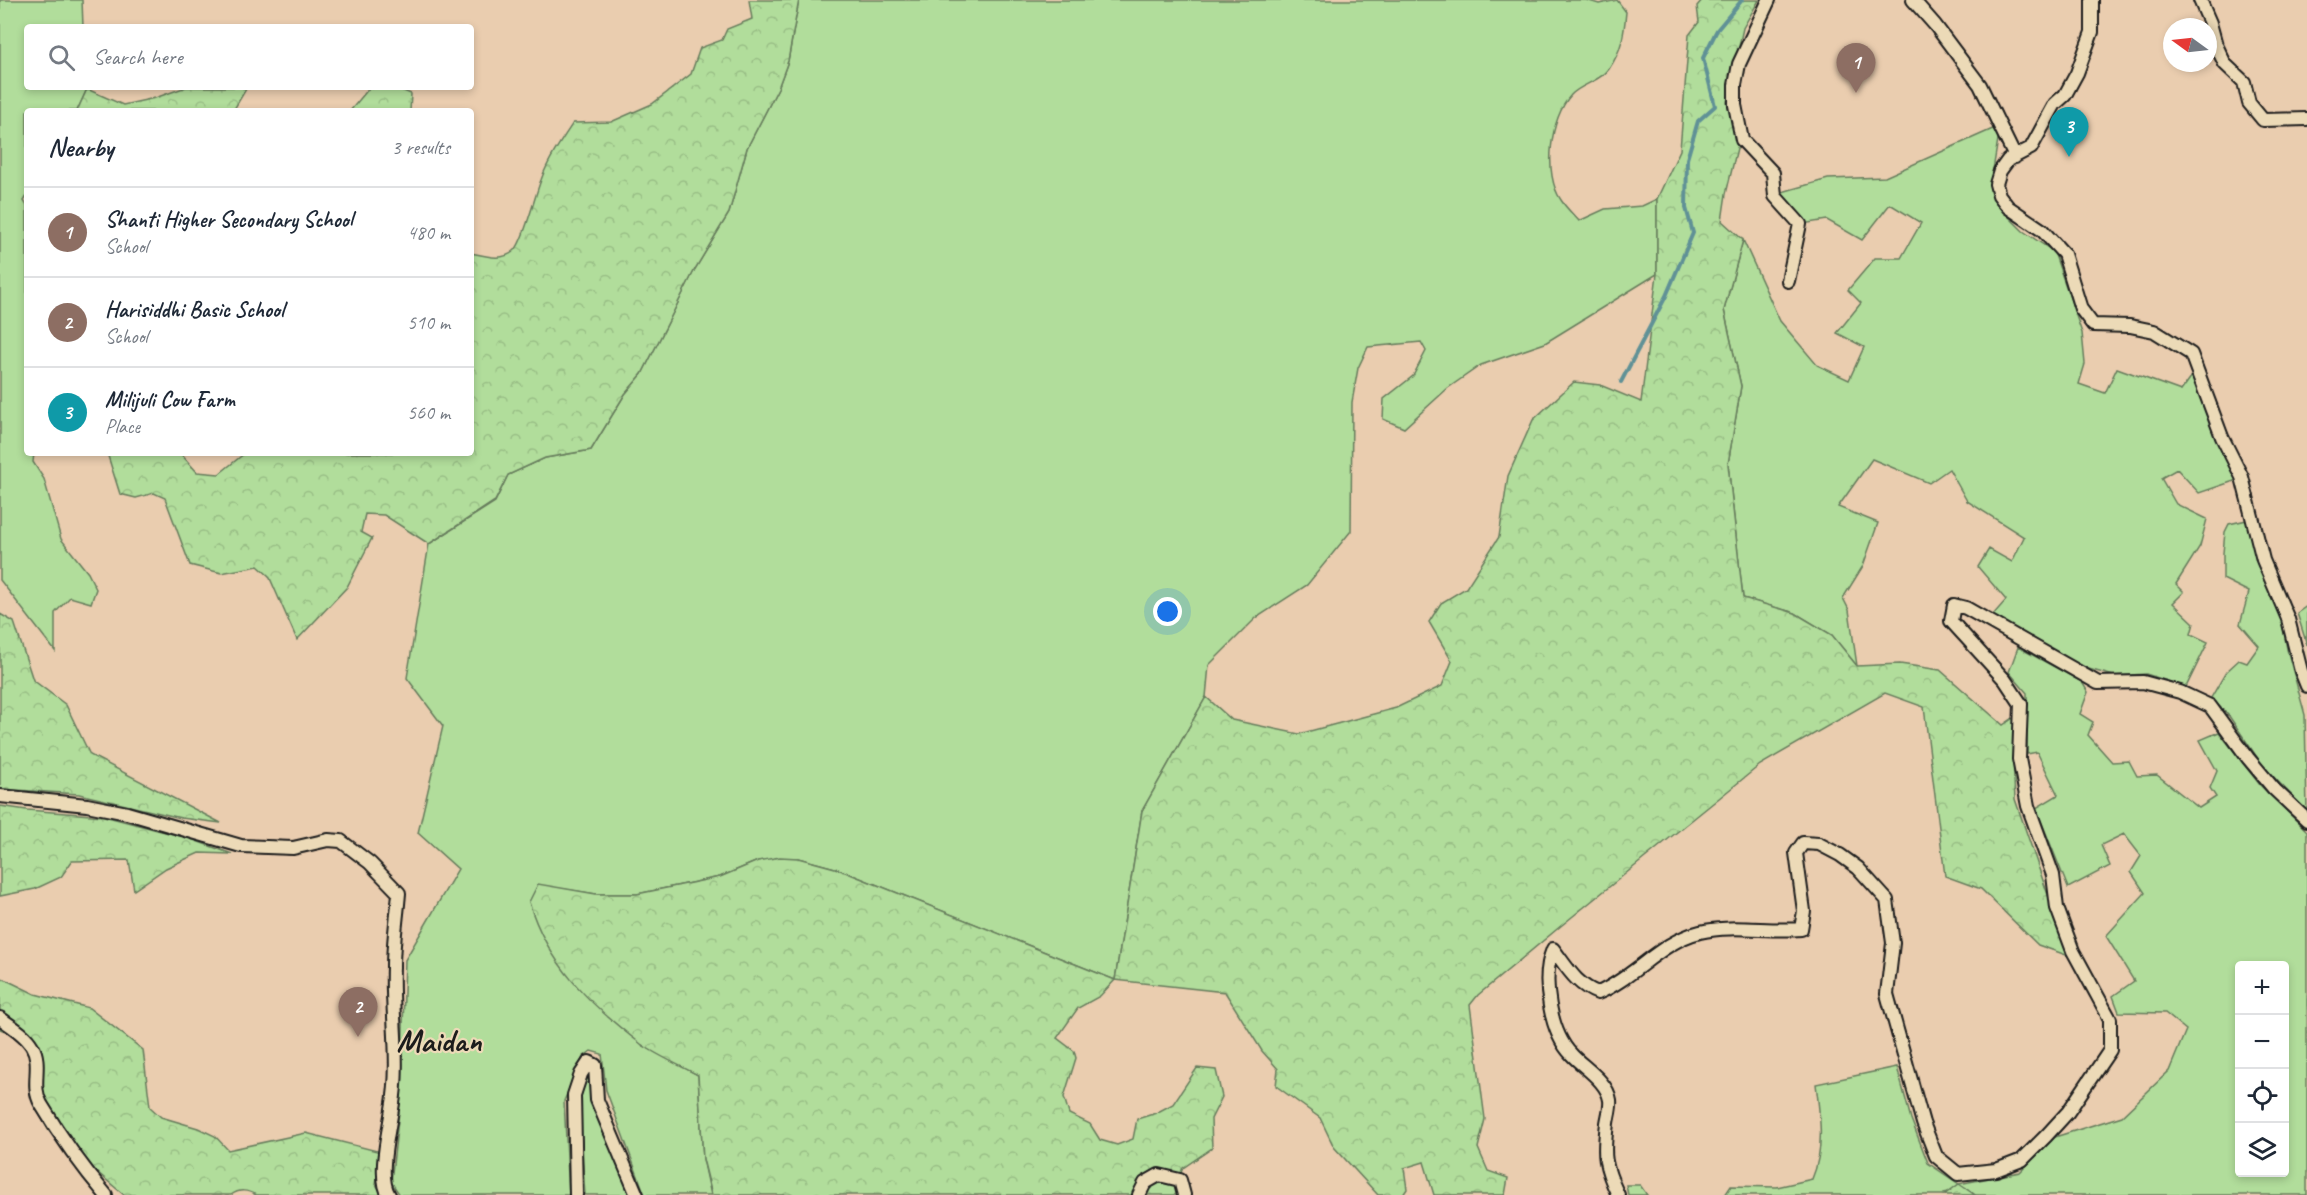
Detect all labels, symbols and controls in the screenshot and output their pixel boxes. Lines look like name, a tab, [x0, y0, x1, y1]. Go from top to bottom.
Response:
north arrow	[2163, 18, 2217, 72]
search box	[24, 24, 474, 90]
icon: search	[45, 41, 78, 74]
text: Search here	[93, 43, 183, 71]
pin: 1	[1836, 44, 1876, 93]
pin: 3	[2050, 108, 2088, 157]
text: Nearby	[48, 131, 113, 164]
text: 3 results	[391, 135, 450, 160]
text: Shanti Higher Secondary School	[105, 206, 353, 234]
text: 1	[63, 220, 72, 245]
text: 480 m	[407, 220, 450, 245]
text: School	[105, 234, 148, 259]
text: Harisiddhi Basic School	[105, 296, 284, 324]
text: 2	[63, 310, 72, 335]
text: 510 m	[407, 310, 450, 335]
text: School	[105, 324, 148, 349]
text: Milijuli Cow Farm	[105, 386, 235, 414]
text: 3	[63, 400, 72, 425]
text: 560 m	[407, 400, 450, 425]
text: Place	[105, 414, 140, 439]
your location	[1153, 597, 1182, 626]
map controls	[2235, 961, 2289, 1177]
button: +	[2235, 961, 2289, 1015]
pin: 2	[338, 988, 378, 1037]
button: −	[2235, 1015, 2289, 1069]
district label: Maidan	[397, 1020, 483, 1061]
button: locate	[2235, 1069, 2289, 1123]
button: layers	[2235, 1123, 2289, 1177]

